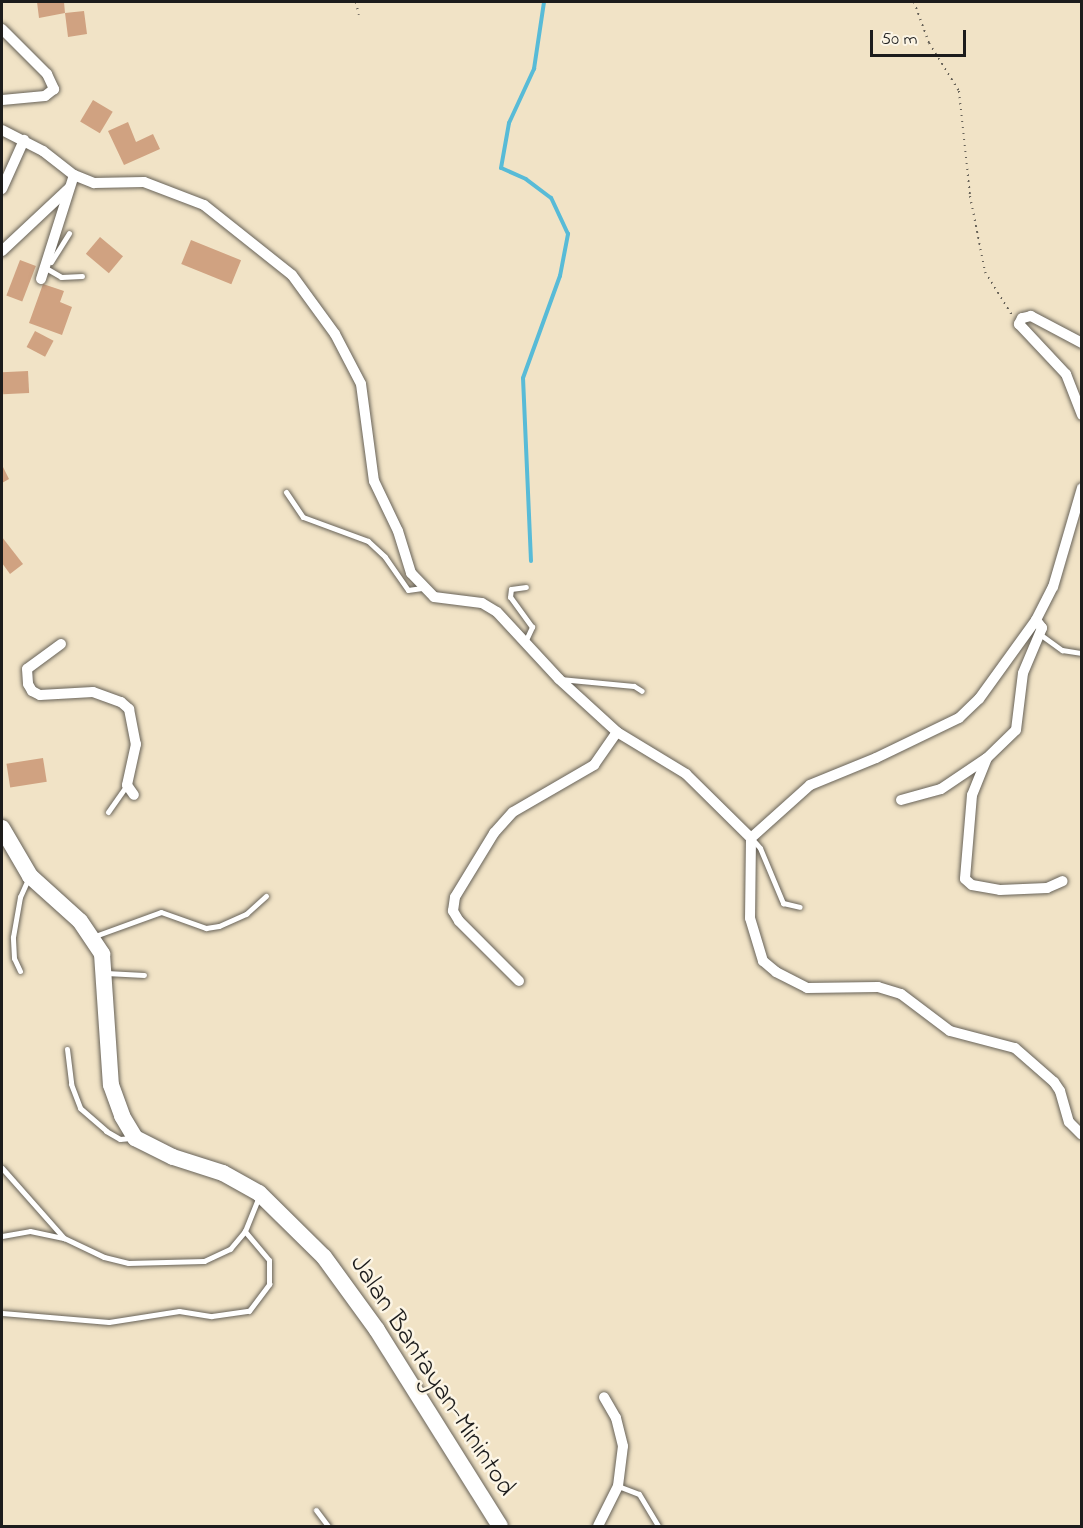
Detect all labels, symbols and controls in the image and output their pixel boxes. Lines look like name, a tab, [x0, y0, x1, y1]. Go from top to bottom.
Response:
scale bar	[873, 18, 969, 56]
text: 50 m	[881, 27, 918, 53]
street label: Jalan Bantayan-Minintod	[342, 1249, 522, 1503]

